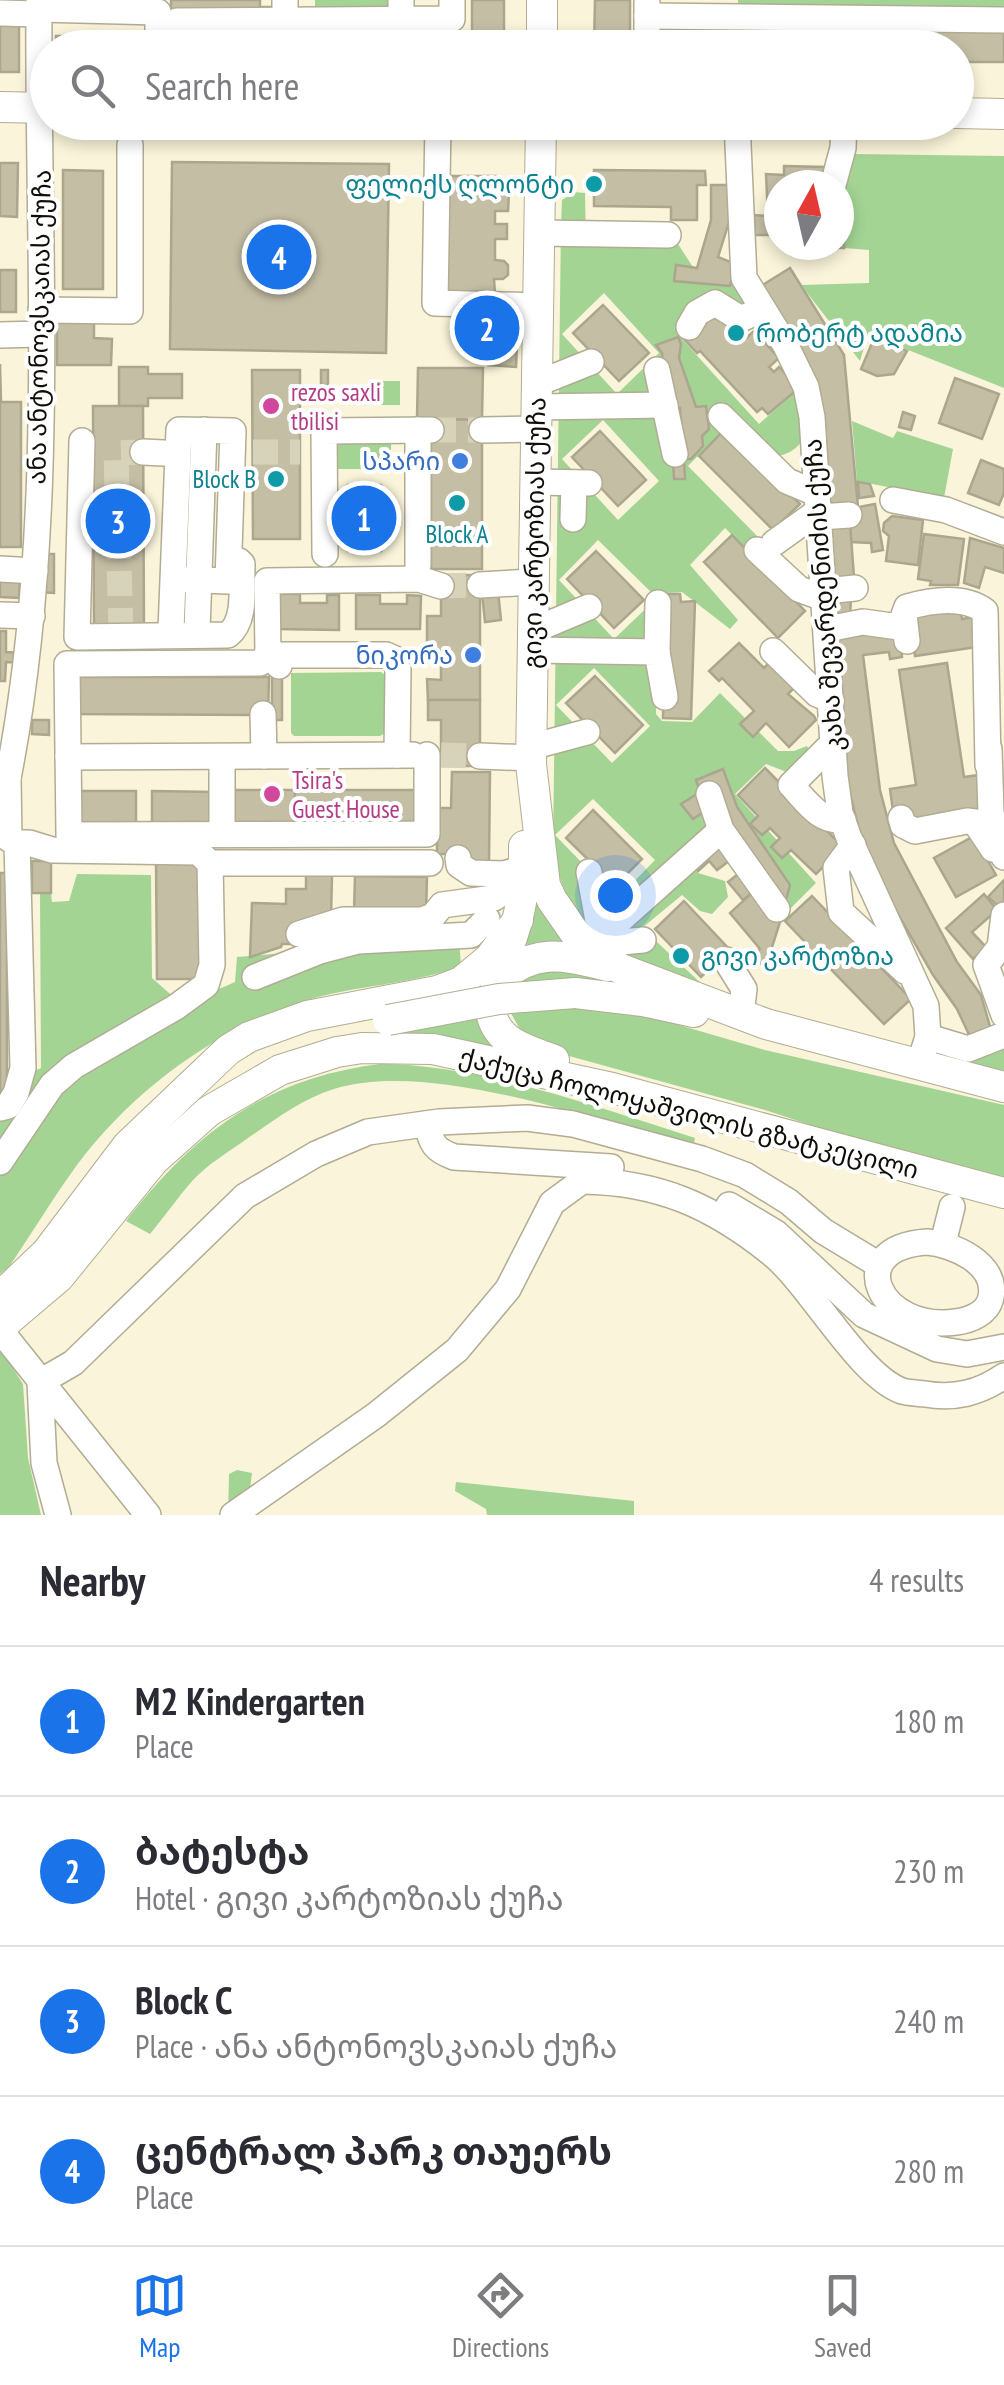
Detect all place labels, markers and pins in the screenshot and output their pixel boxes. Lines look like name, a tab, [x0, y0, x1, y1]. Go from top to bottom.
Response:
place label: ფელიქს ღლონტი	[345, 168, 574, 200]
marker: ფელიქს ღლონტი	[583, 173, 605, 195]
pin: 4	[246, 220, 312, 294]
pin: 2	[454, 290, 520, 366]
place label: რობერტ ადამია	[756, 317, 963, 349]
marker: რობერტ ადამია	[725, 322, 747, 344]
place label: rezos saxli tbilisi	[291, 376, 381, 437]
marker: rezos saxli tbilisi	[260, 395, 282, 417]
place label: სპარი	[362, 445, 440, 477]
marker: სპარი	[449, 450, 471, 472]
place label: Block B	[193, 463, 256, 495]
marker: Block B	[265, 468, 287, 490]
pin: 1	[332, 480, 396, 556]
pin: 3	[86, 484, 150, 558]
marker: Block A	[446, 492, 468, 514]
place label: Block A	[426, 518, 489, 550]
place label: ნიკორა	[355, 639, 453, 671]
marker: ნიკორა	[462, 644, 484, 666]
place label: Tsira's Guest House	[292, 764, 400, 825]
marker: Tsira's Guest House	[261, 783, 283, 805]
place label: გივი კარტოზია	[701, 940, 894, 972]
marker: გივი კარტოზია	[670, 945, 692, 967]

